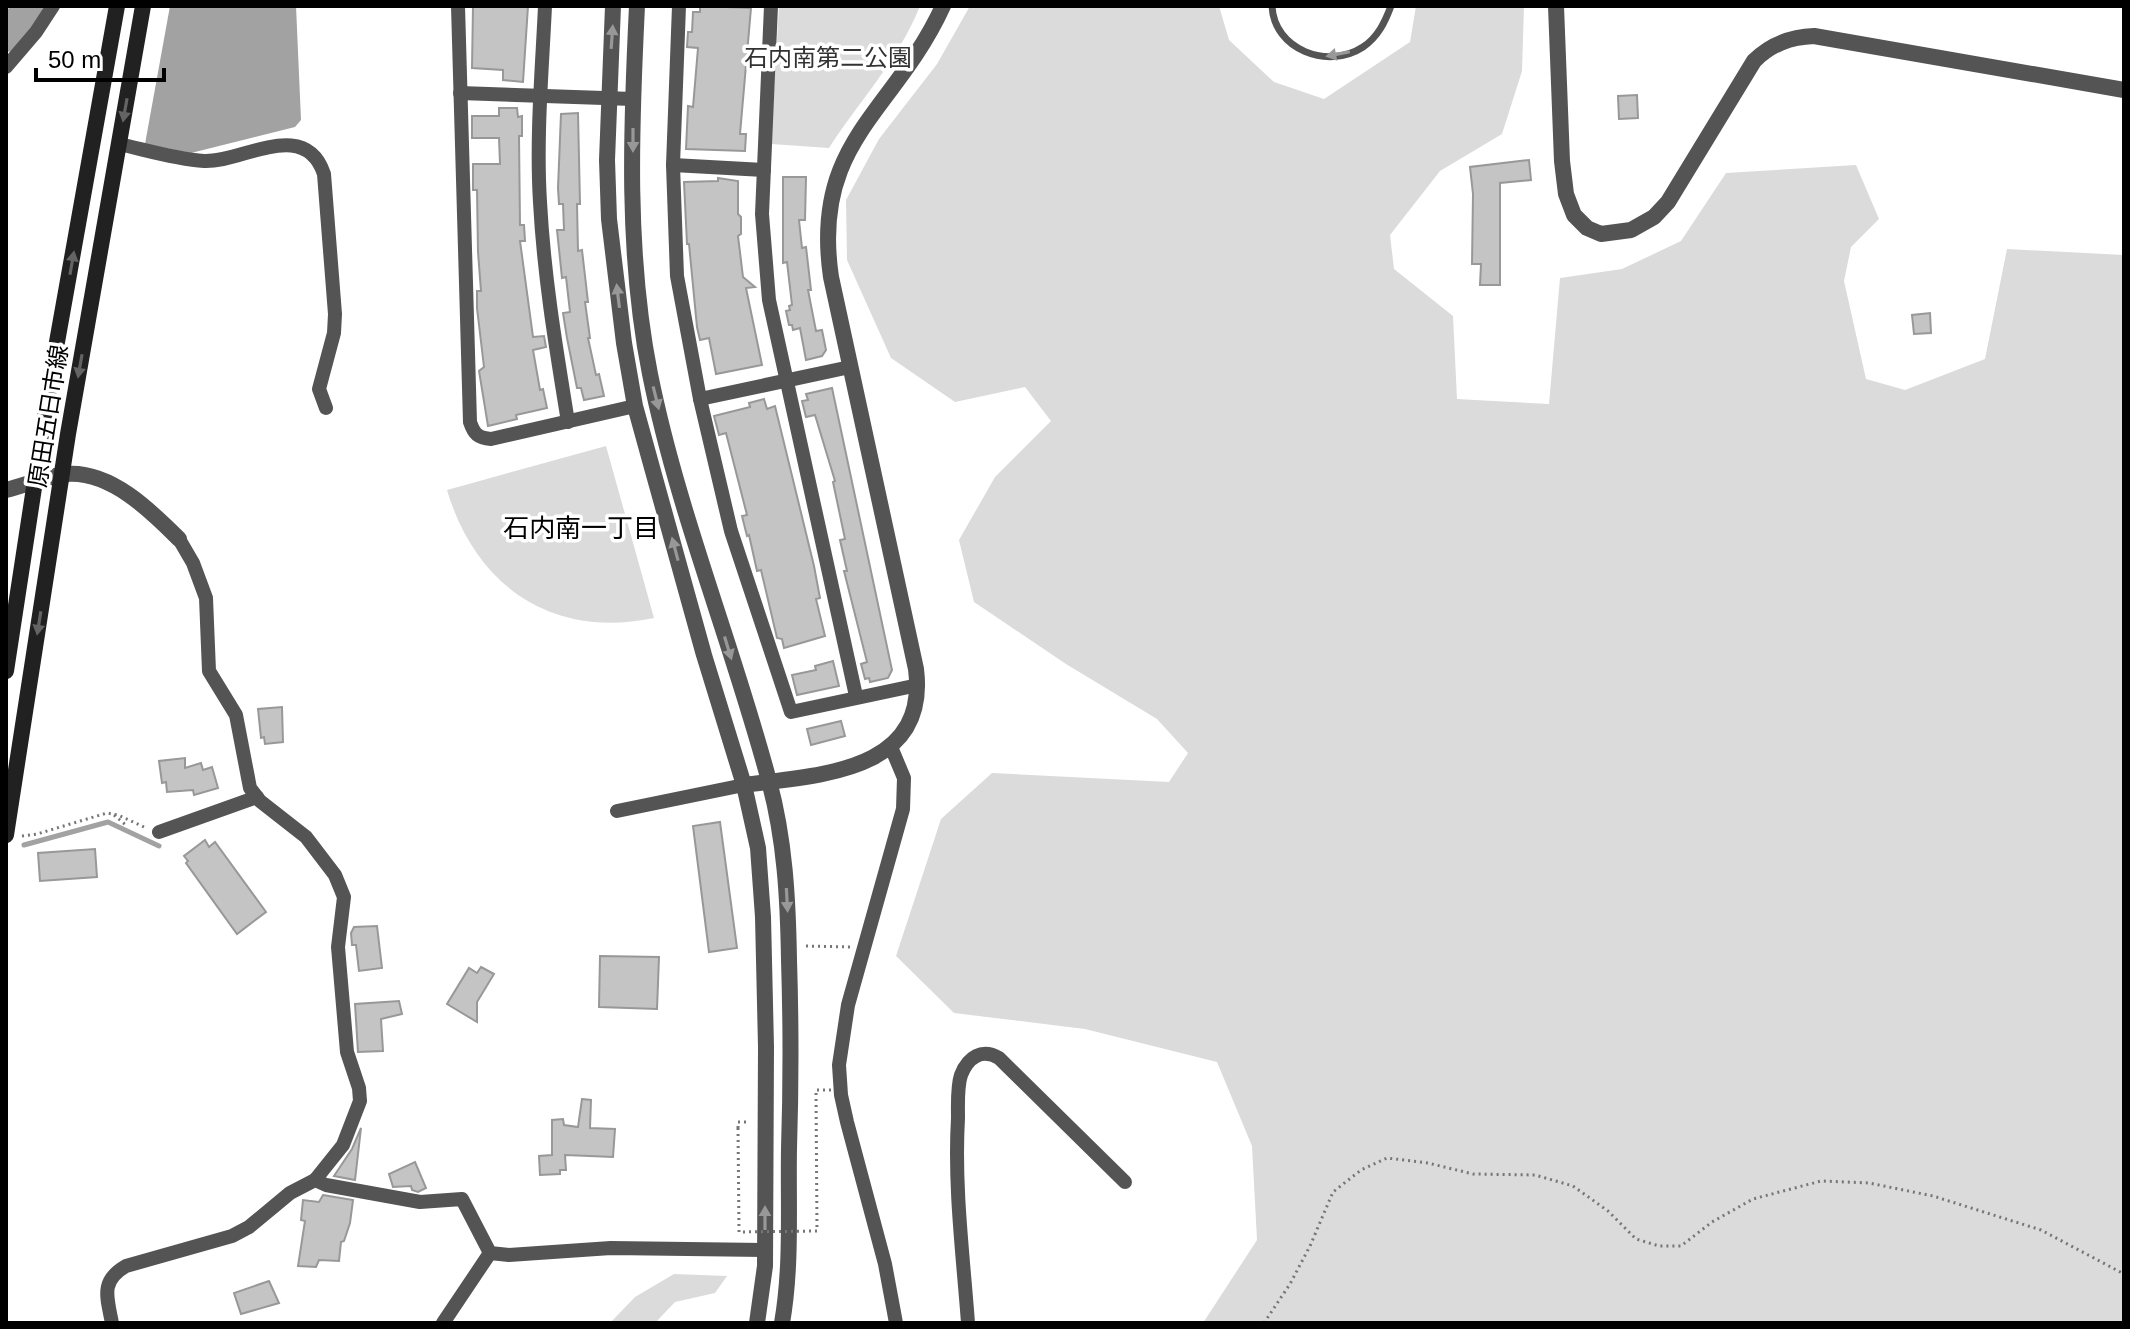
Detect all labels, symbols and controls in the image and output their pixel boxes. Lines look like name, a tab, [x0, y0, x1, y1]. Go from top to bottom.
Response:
one-way arrow	[605, 24, 618, 49]
scale bar	[36, 32, 164, 82]
park label: 石内南第二公園	[744, 44, 912, 71]
text: 50 m	[48, 46, 101, 73]
one-way arrow	[1325, 49, 1350, 61]
one-way arrow	[119, 98, 131, 123]
one-way arrow	[627, 128, 639, 153]
one-way arrow	[66, 250, 78, 275]
one-way arrow	[611, 283, 624, 308]
street label: 原田五日市線	[23, 343, 73, 489]
one-way arrow	[73, 354, 85, 379]
one-way arrow	[650, 386, 662, 411]
district label: 石内南一丁目	[503, 513, 659, 543]
one-way arrow	[668, 537, 681, 561]
one-way arrow	[32, 611, 45, 636]
one-way arrow	[722, 636, 735, 660]
one-way arrow	[781, 888, 794, 913]
one-way arrow	[759, 1205, 771, 1230]

